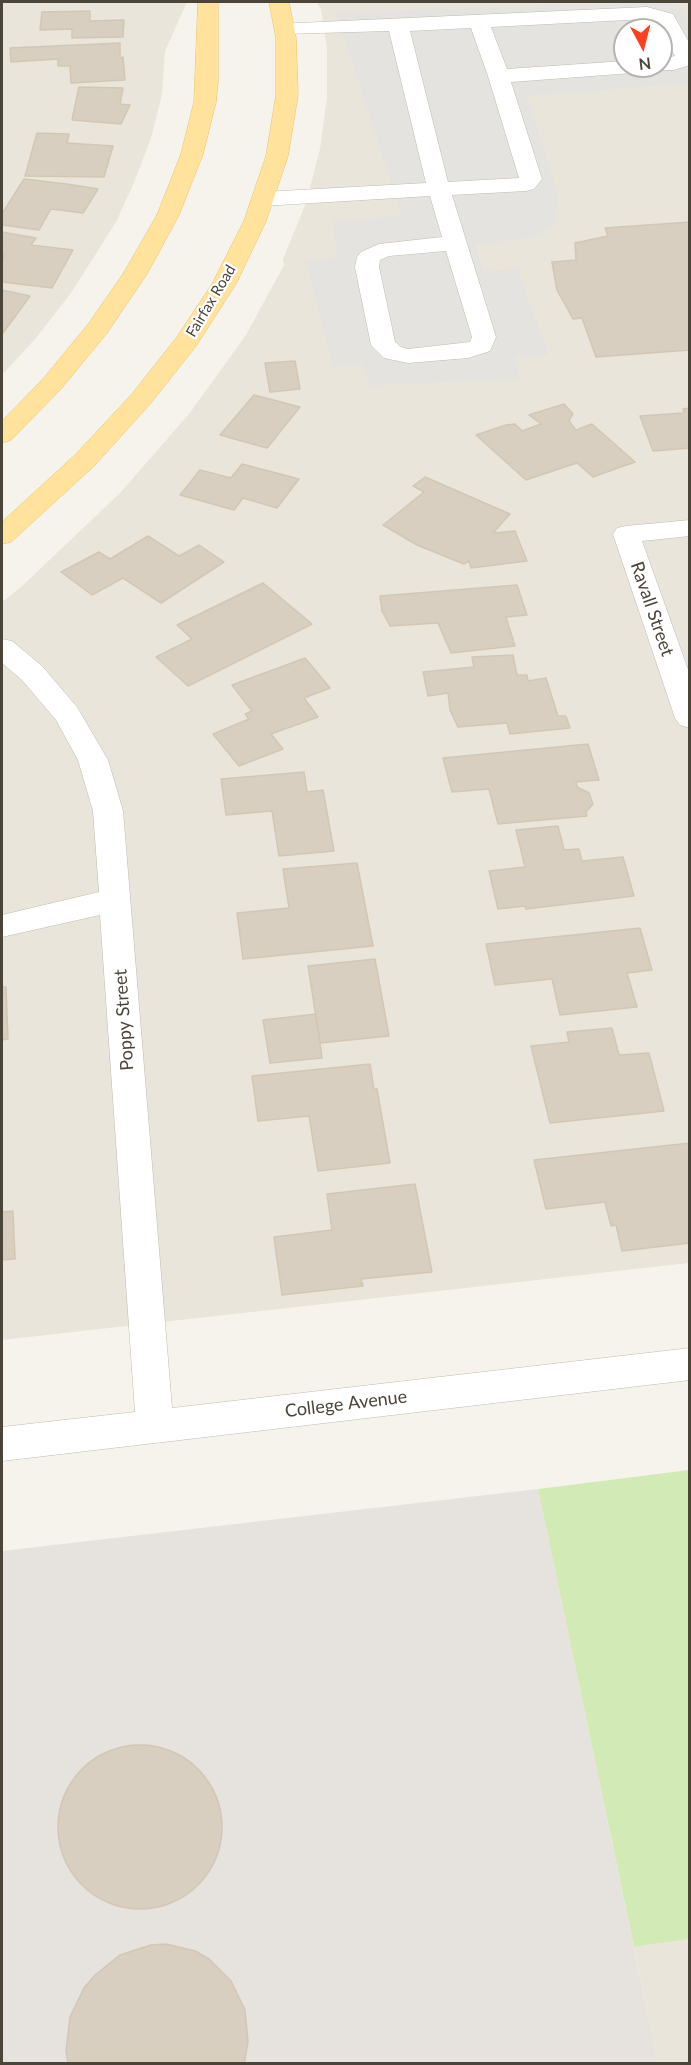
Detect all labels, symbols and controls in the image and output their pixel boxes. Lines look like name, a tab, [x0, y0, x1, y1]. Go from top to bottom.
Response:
north arrow	[613, 18, 673, 78]
text: N	[638, 54, 652, 75]
street label: Fairfax Road	[182, 262, 240, 340]
street label: Ravall Street	[626, 559, 678, 659]
street label: Poppy Street	[110, 968, 138, 1072]
street label: College Avenue	[284, 1386, 408, 1422]

